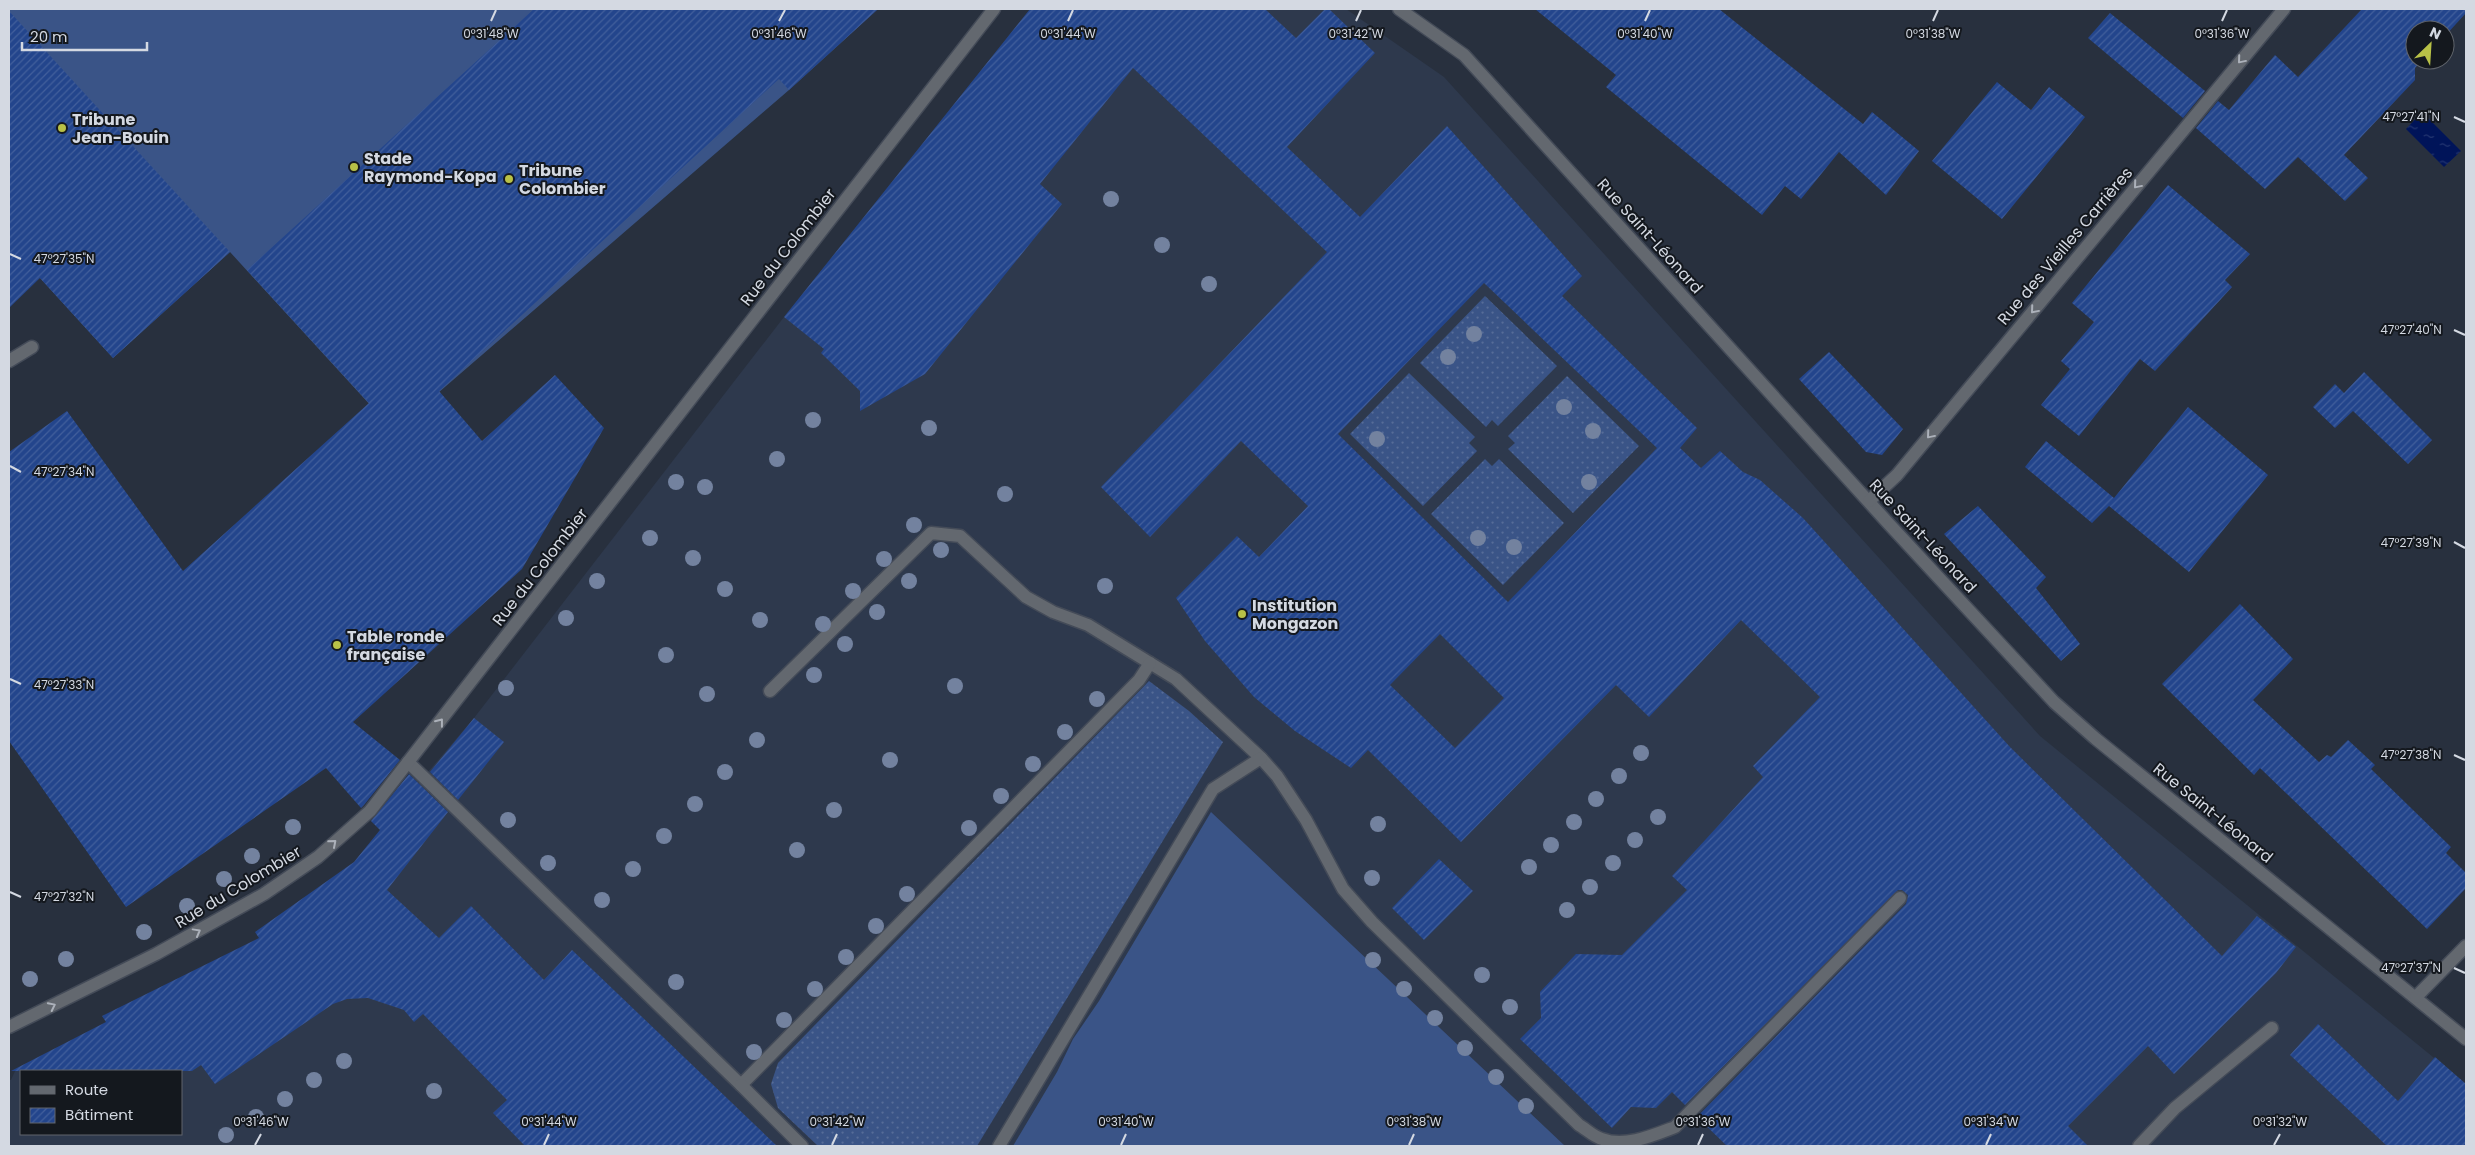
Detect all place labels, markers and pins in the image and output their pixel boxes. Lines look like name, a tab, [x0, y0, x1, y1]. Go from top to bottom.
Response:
place label: Tribune Jean-Bouin	[72, 108, 169, 149]
marker: Tribune Jean-Bouin	[56, 122, 68, 134]
place label: Stade Raymond-Kopa	[364, 147, 497, 188]
place label: Tribune Colombier	[519, 159, 606, 200]
marker: Stade Raymond-Kopa	[348, 161, 360, 173]
marker: Tribune Colombier	[503, 173, 515, 185]
place label: Institution Mongazon	[1252, 594, 1338, 635]
marker: Institution Mongazon	[1236, 608, 1248, 620]
place label: Table ronde française	[347, 625, 445, 666]
marker: Table ronde française	[331, 639, 343, 651]

